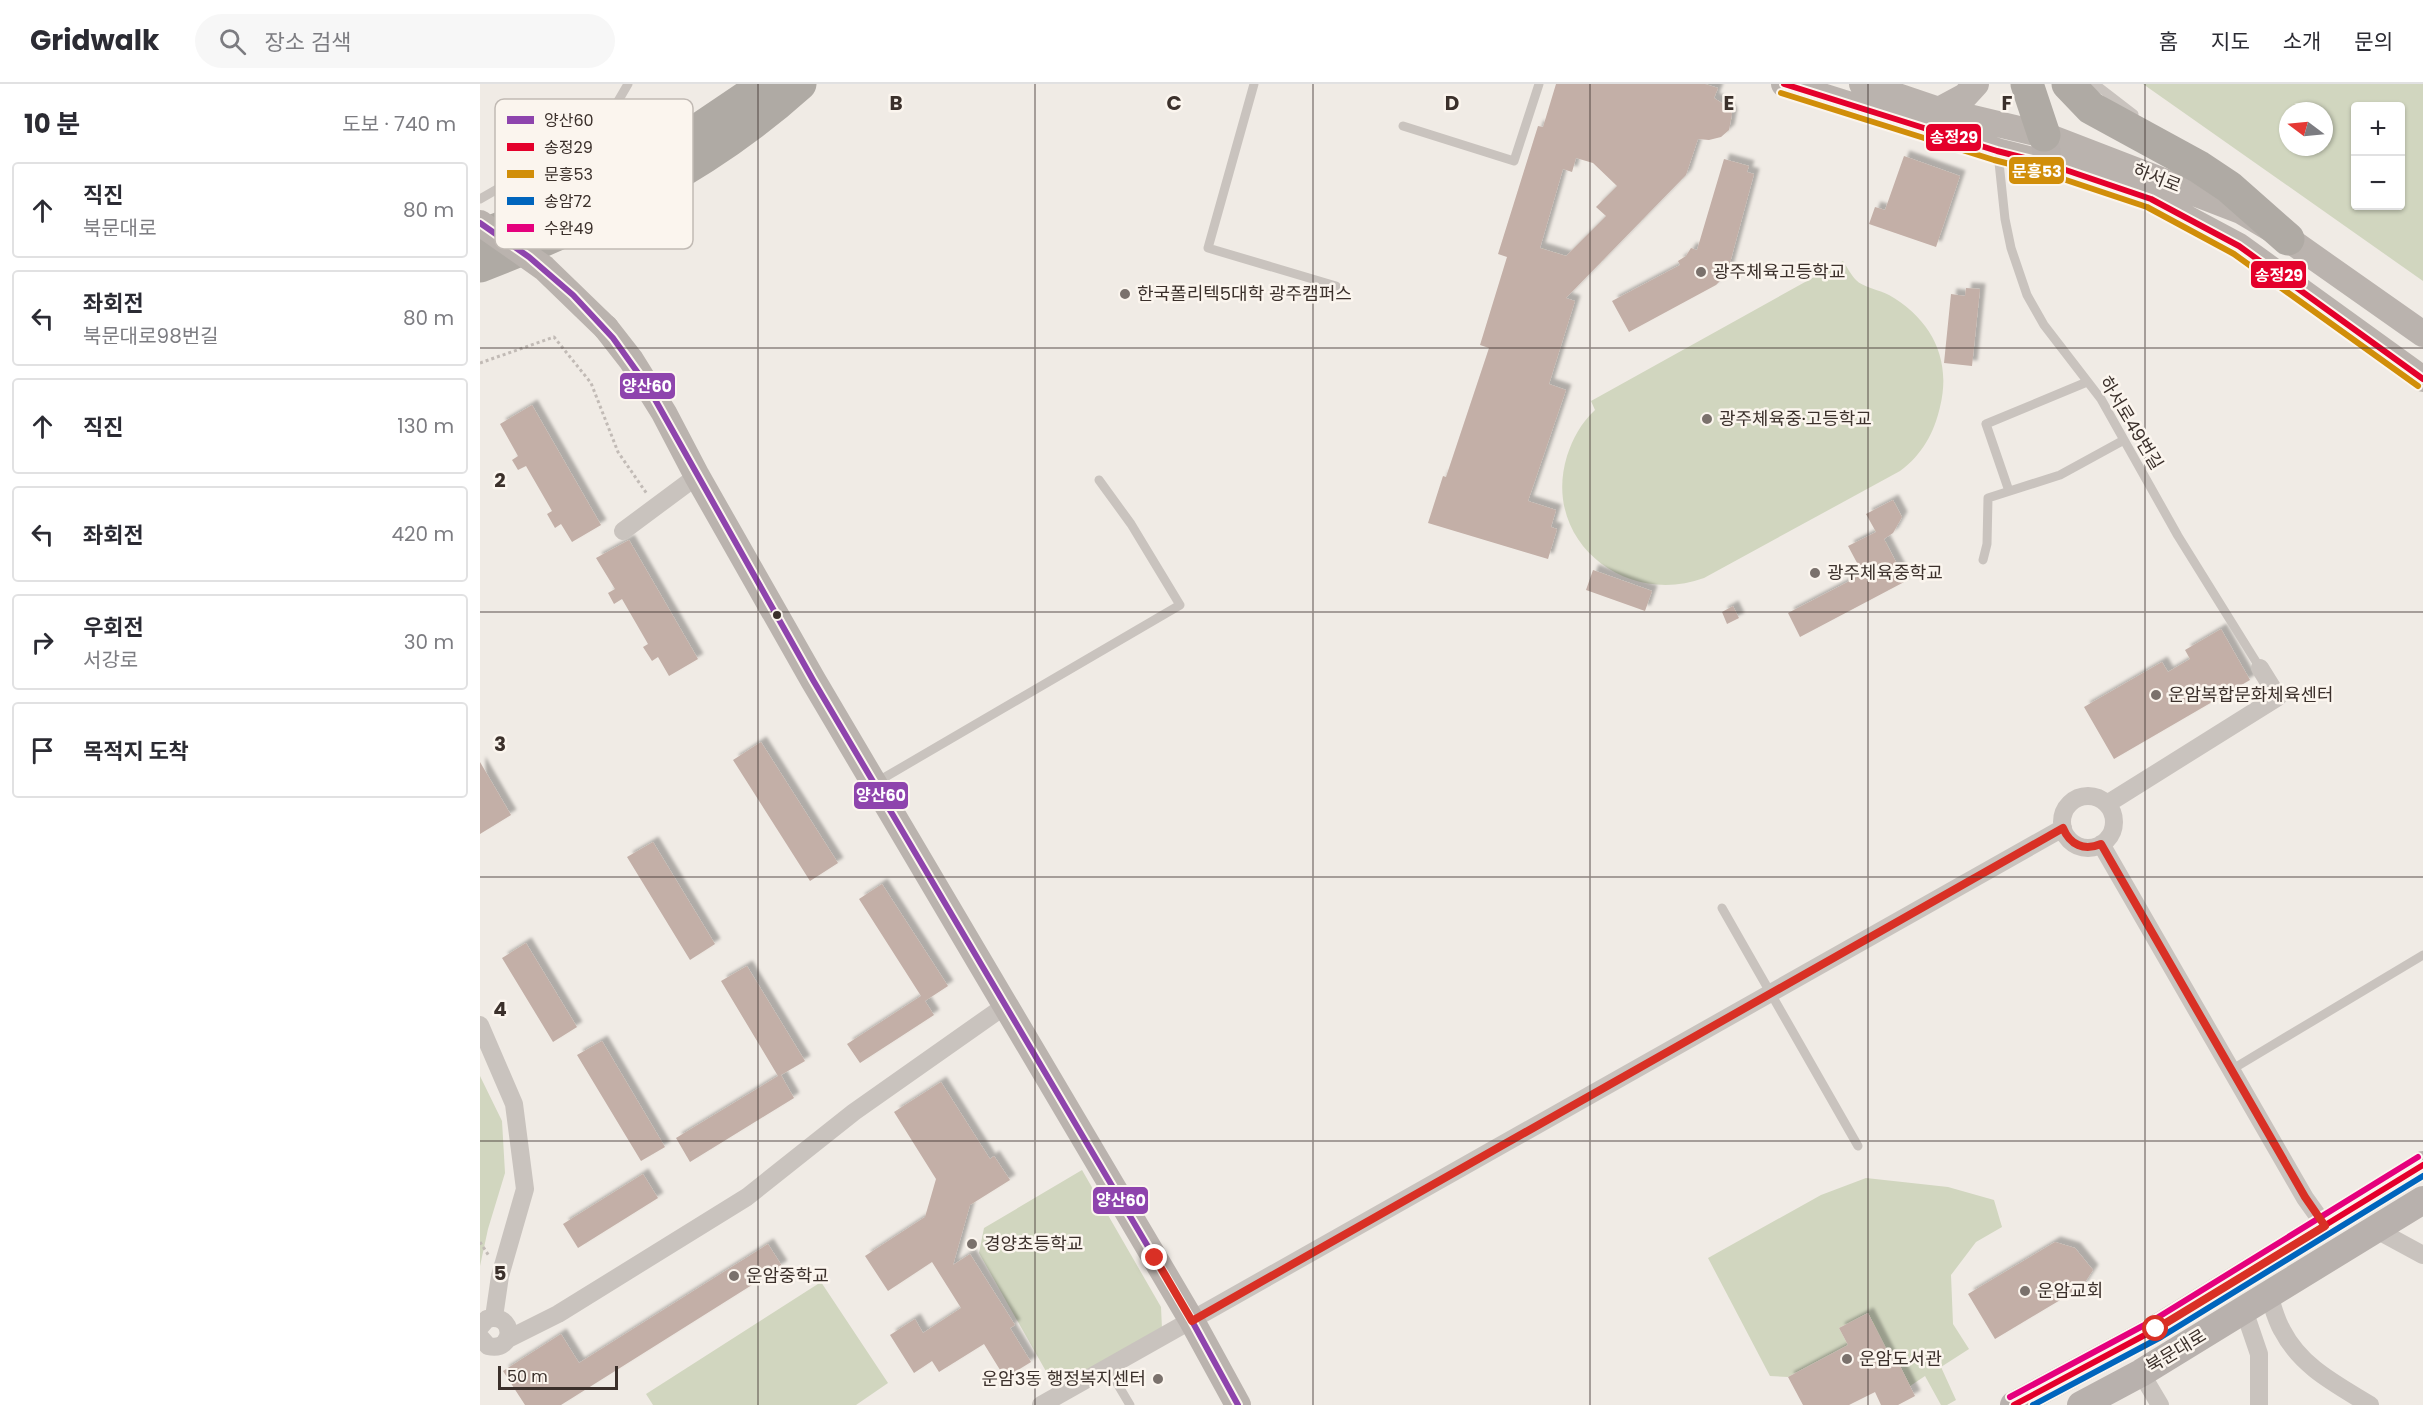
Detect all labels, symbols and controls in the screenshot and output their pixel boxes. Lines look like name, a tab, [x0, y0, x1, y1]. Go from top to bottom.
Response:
search box	[195, 14, 615, 68]
text: Gridwalk	[30, 21, 159, 60]
icon: search	[216, 25, 249, 58]
text: 장소 검색	[264, 27, 351, 58]
text: 홈	[2159, 27, 2178, 56]
text: 지도	[2211, 27, 2250, 56]
text: 소개	[2283, 27, 2321, 56]
text: 문의	[2354, 27, 2393, 56]
text: B	[889, 89, 903, 117]
text: C	[1166, 89, 1182, 117]
text: D	[1445, 89, 1459, 117]
text: E	[1724, 89, 1734, 117]
text: F	[2002, 89, 2013, 117]
legend	[495, 99, 693, 249]
north arrow	[2279, 102, 2333, 156]
map controls	[2351, 102, 2405, 210]
button: +	[2351, 102, 2405, 156]
text: 10 분	[24, 106, 80, 142]
text: 양산60	[544, 109, 594, 132]
text: 도보 · 740 m	[342, 110, 456, 138]
line badge: 송정29	[1925, 123, 1982, 152]
text: 송정29	[1930, 126, 1978, 149]
text: 송정29	[544, 136, 593, 159]
line badge: 문흥53	[2008, 156, 2065, 185]
button: −	[2351, 156, 2405, 210]
street label: 하서로	[2130, 157, 2185, 198]
text: 문흥53	[2012, 160, 2062, 183]
text: 문흥53	[544, 163, 593, 186]
text: 직진	[83, 180, 123, 211]
text: 송암72	[544, 190, 591, 213]
icon: ahead	[26, 194, 59, 227]
text: 80 m	[403, 196, 454, 224]
text: 북문대로	[83, 214, 157, 242]
text: 수완49	[544, 217, 594, 240]
place label: 광주체육고등학교	[1713, 259, 1845, 284]
line badge: 송정29	[2250, 260, 2307, 289]
text: 송정29	[2255, 264, 2303, 287]
marker: 광주체육고등학교	[1694, 265, 1708, 279]
place label: 한국폴리텍5대학 광주캠퍼스	[1137, 281, 1352, 306]
marker: 한국폴리텍5대학 광주캠퍼스	[1118, 287, 1132, 301]
text: 좌회전	[83, 288, 144, 319]
icon: left	[26, 302, 59, 335]
text: 80 m	[403, 304, 454, 332]
text: 북문대로98번길	[83, 322, 219, 350]
street label: 하서로49번길	[2094, 371, 2169, 474]
line badge: 양산60	[619, 372, 676, 400]
text: 양산60	[622, 375, 672, 398]
place label: 광주체육중·고등학교	[1719, 406, 1872, 431]
icon: ahead	[26, 410, 59, 443]
text: 직진	[83, 412, 123, 443]
text: 130 m	[397, 412, 454, 440]
marker: 광주체육중·고등학교	[1700, 412, 1714, 426]
text: 2	[494, 466, 506, 494]
icon: left	[26, 518, 59, 551]
text: 좌회전	[83, 520, 144, 551]
text: 420 m	[391, 520, 454, 548]
place label: 광주체육중학교	[1827, 560, 1943, 585]
marker: 광주체육중학교	[1808, 566, 1822, 580]
unlabelled marker	[771, 609, 783, 621]
text: 우회전	[83, 612, 144, 643]
icon: right	[26, 626, 59, 659]
text: 30 m	[404, 628, 454, 656]
text: 서강로	[83, 646, 138, 674]
place label: 운암복합문화체육센터	[2168, 682, 2334, 707]
marker: 운암복합문화체육센터	[2149, 688, 2163, 702]
text: 3	[494, 730, 506, 758]
icon: arrive	[26, 734, 59, 767]
text: 목적지 도착	[83, 736, 189, 767]
line badge: 양산60	[853, 781, 909, 810]
text: 양산60	[856, 784, 906, 807]
text: 4	[493, 995, 507, 1023]
line badge: 양산60	[1092, 1186, 1149, 1215]
text: 양산60	[1096, 1189, 1146, 1212]
place label: 경양초등학교	[984, 1231, 1083, 1256]
marker: 경양초등학교	[965, 1237, 979, 1251]
route end	[1141, 1244, 1167, 1270]
text: 5	[494, 1259, 507, 1287]
place label: 운암중학교	[746, 1263, 829, 1288]
marker: 운암중학교	[727, 1269, 741, 1283]
place label: 운암교회	[2037, 1278, 2103, 1303]
marker: 운암교회	[2018, 1284, 2032, 1298]
route start	[2142, 1315, 2168, 1341]
street label: 북문대로	[2141, 1323, 2211, 1378]
place label: 운암도서관	[1859, 1346, 1942, 1371]
marker: 운암도서관	[1840, 1352, 1854, 1366]
scale bar	[498, 1363, 618, 1390]
text: 50 m	[507, 1365, 548, 1388]
place label: 운암3동 행정복지센터	[982, 1366, 1146, 1391]
marker: 운암3동 행정복지센터	[1151, 1372, 1165, 1386]

